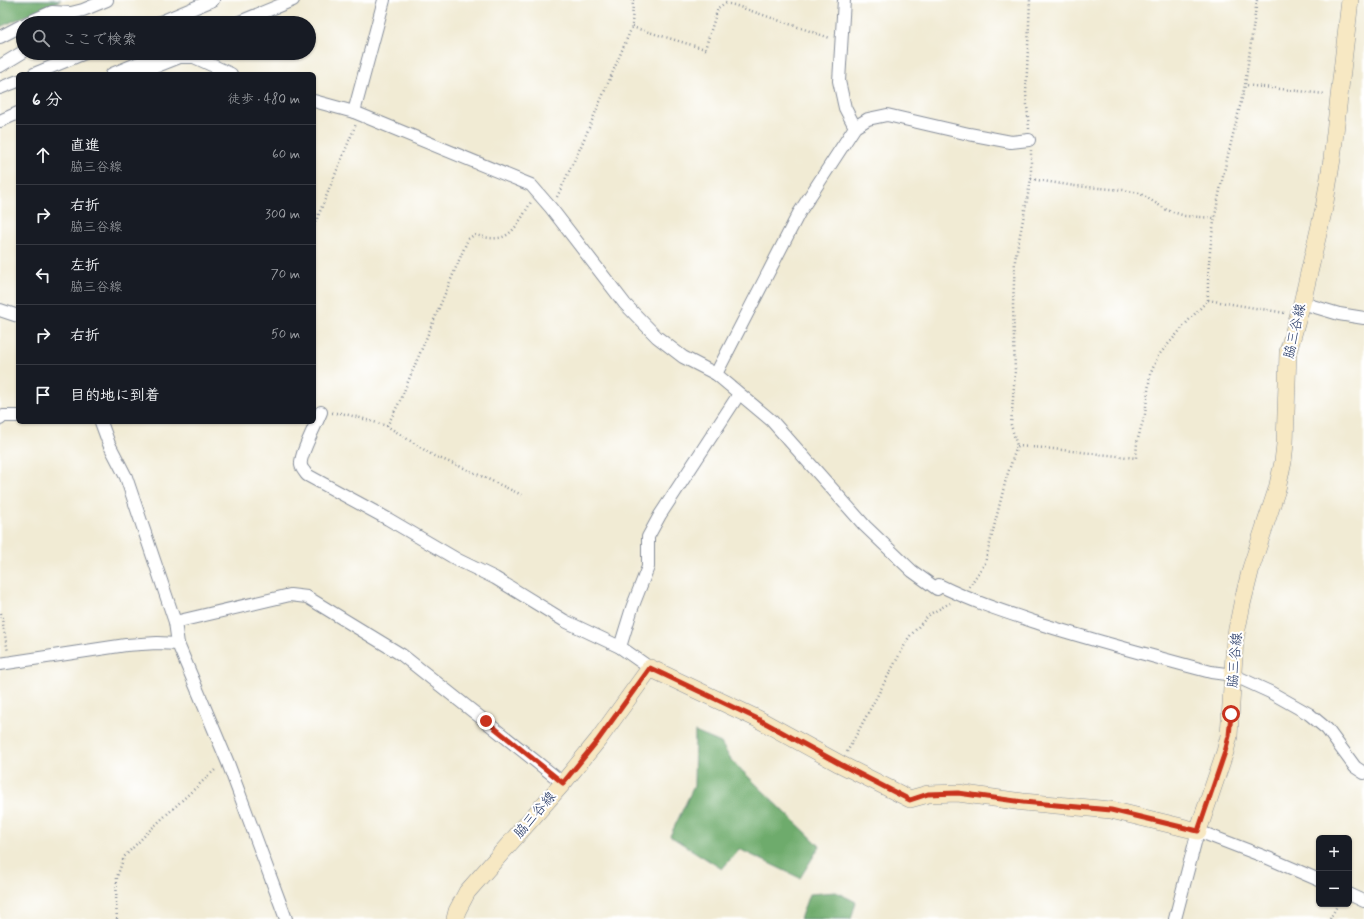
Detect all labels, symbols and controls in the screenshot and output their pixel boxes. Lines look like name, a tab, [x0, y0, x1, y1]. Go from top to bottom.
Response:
search box	[16, 16, 316, 60]
icon: search	[30, 27, 52, 49]
text: ここで検索	[62, 30, 137, 50]
text: 6 分	[32, 89, 62, 111]
text: 徒歩 · 480 m	[228, 91, 300, 108]
text: 直進	[70, 136, 100, 156]
icon: ahead	[32, 144, 54, 166]
text: 60 m	[272, 146, 300, 163]
text: 脇三谷線	[70, 159, 122, 176]
text: 右折	[70, 196, 100, 216]
icon: right	[32, 204, 54, 226]
text: 300 m	[265, 206, 300, 223]
text: 脇三谷線	[70, 219, 122, 236]
text: 左折	[70, 256, 100, 276]
icon: left	[32, 264, 54, 286]
text: 70 m	[271, 266, 300, 283]
text: 脇三谷線	[70, 279, 122, 296]
street label: 脇三谷線	[1280, 302, 1310, 360]
icon: right	[32, 324, 54, 346]
text: 右折	[70, 326, 100, 346]
text: 50 m	[271, 326, 300, 343]
icon: arrive	[32, 384, 54, 406]
text: 目的地に到着	[70, 386, 160, 406]
street label: 脇三谷線	[1224, 631, 1246, 689]
route start	[1222, 705, 1240, 723]
route end	[477, 712, 495, 730]
street label: 脇三谷線	[510, 788, 560, 842]
map controls	[1316, 835, 1352, 907]
button: +	[1316, 835, 1352, 871]
button: −	[1316, 871, 1352, 907]

